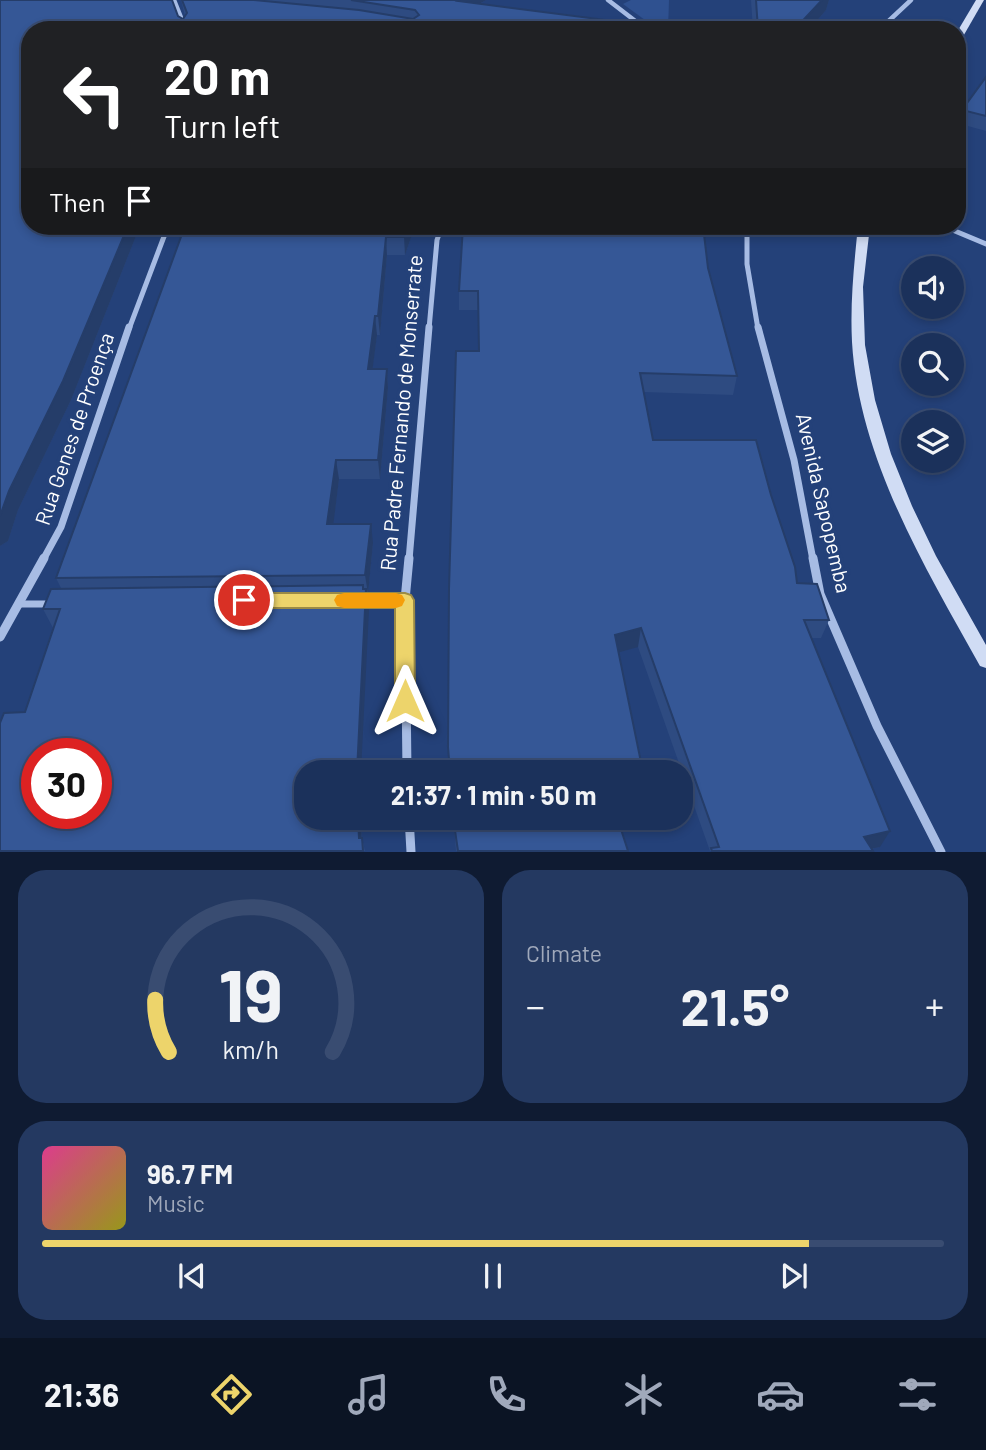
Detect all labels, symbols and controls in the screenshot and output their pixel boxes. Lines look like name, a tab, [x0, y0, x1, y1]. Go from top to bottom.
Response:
text: 20 m	[164, 46, 270, 105]
icon: left	[49, 49, 140, 140]
text: Turn left	[164, 106, 281, 144]
icon: arrive	[120, 182, 158, 220]
text: Then	[49, 186, 106, 217]
street label: Rua Padre Fernando de Monserrate	[374, 254, 427, 572]
map controls	[901, 256, 964, 473]
button: sound	[901, 256, 964, 319]
street label: Rua Genes de Proença	[29, 329, 118, 528]
button: search	[901, 333, 964, 396]
street label: Avenida Sapopemba	[792, 410, 857, 595]
button: layers	[901, 410, 964, 473]
pin	[214, 570, 274, 630]
icon: arrive	[225, 581, 263, 619]
position arrow	[368, 664, 442, 738]
speed limit sign: 30	[21, 738, 112, 829]
text: 21:37 · 1 min · 50 m	[391, 779, 596, 810]
text: Climate	[526, 939, 602, 967]
text: 19	[219, 950, 283, 1038]
text: 21.5°	[681, 974, 789, 1036]
text: −	[526, 982, 545, 1028]
text: +	[925, 982, 944, 1028]
text: km/h	[223, 1034, 279, 1064]
text: 96.7 FM	[147, 1158, 233, 1189]
text: Music	[147, 1189, 205, 1217]
icon: previous	[173, 1257, 211, 1295]
icon: pause	[474, 1257, 512, 1295]
icon: next	[775, 1257, 813, 1295]
icon: directions	[207, 1370, 256, 1419]
icon: music	[344, 1370, 393, 1419]
icon: phone	[482, 1370, 531, 1419]
icon: climate	[619, 1370, 668, 1419]
icon: car	[756, 1370, 805, 1419]
icon: filters	[893, 1370, 942, 1419]
text: 21:36	[44, 1375, 119, 1413]

